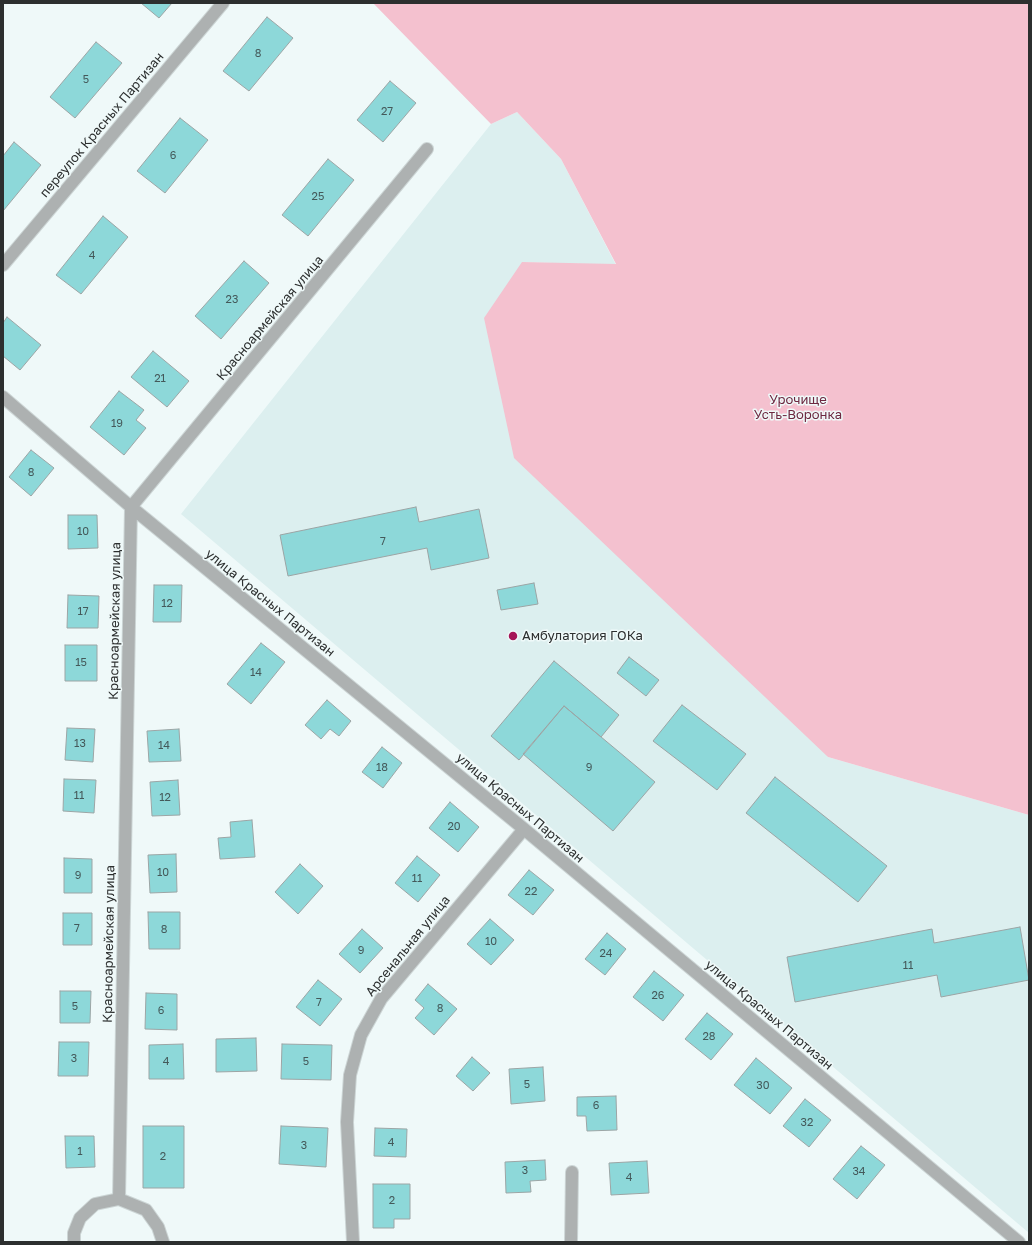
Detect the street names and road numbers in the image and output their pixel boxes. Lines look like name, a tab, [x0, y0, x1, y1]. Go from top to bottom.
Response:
street label: переулок Красных Партизан	[37, 49, 167, 201]
street label: Красноармейская улица	[213, 252, 327, 384]
street label: Красноармейская улица	[106, 542, 124, 700]
street label: улица Красных Партизан	[202, 546, 338, 660]
street label: улица Красных Партизан	[453, 750, 587, 866]
street label: Красноармейская улица	[100, 865, 118, 1023]
street label: Арсенальная улица	[363, 892, 453, 1000]
street label: улица Красных Партизан	[702, 957, 836, 1073]

